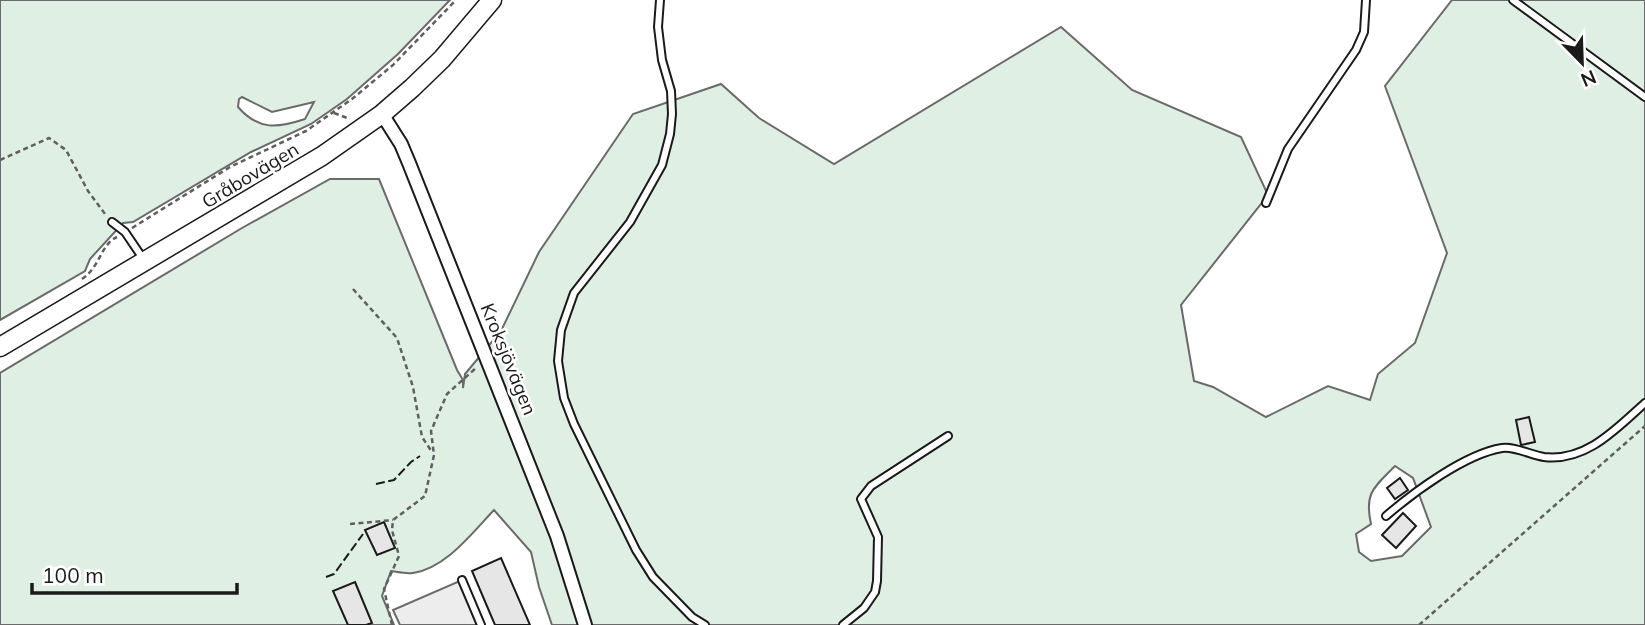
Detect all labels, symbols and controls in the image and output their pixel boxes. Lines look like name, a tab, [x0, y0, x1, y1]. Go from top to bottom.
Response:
north arrow	[1547, 28, 1617, 98]
text: N	[1577, 65, 1600, 92]
street label: Gråbovägen	[197, 137, 303, 213]
street label: Kroksjövägen	[476, 300, 542, 418]
scale bar	[32, 552, 236, 596]
text: 100 m	[42, 562, 104, 588]

